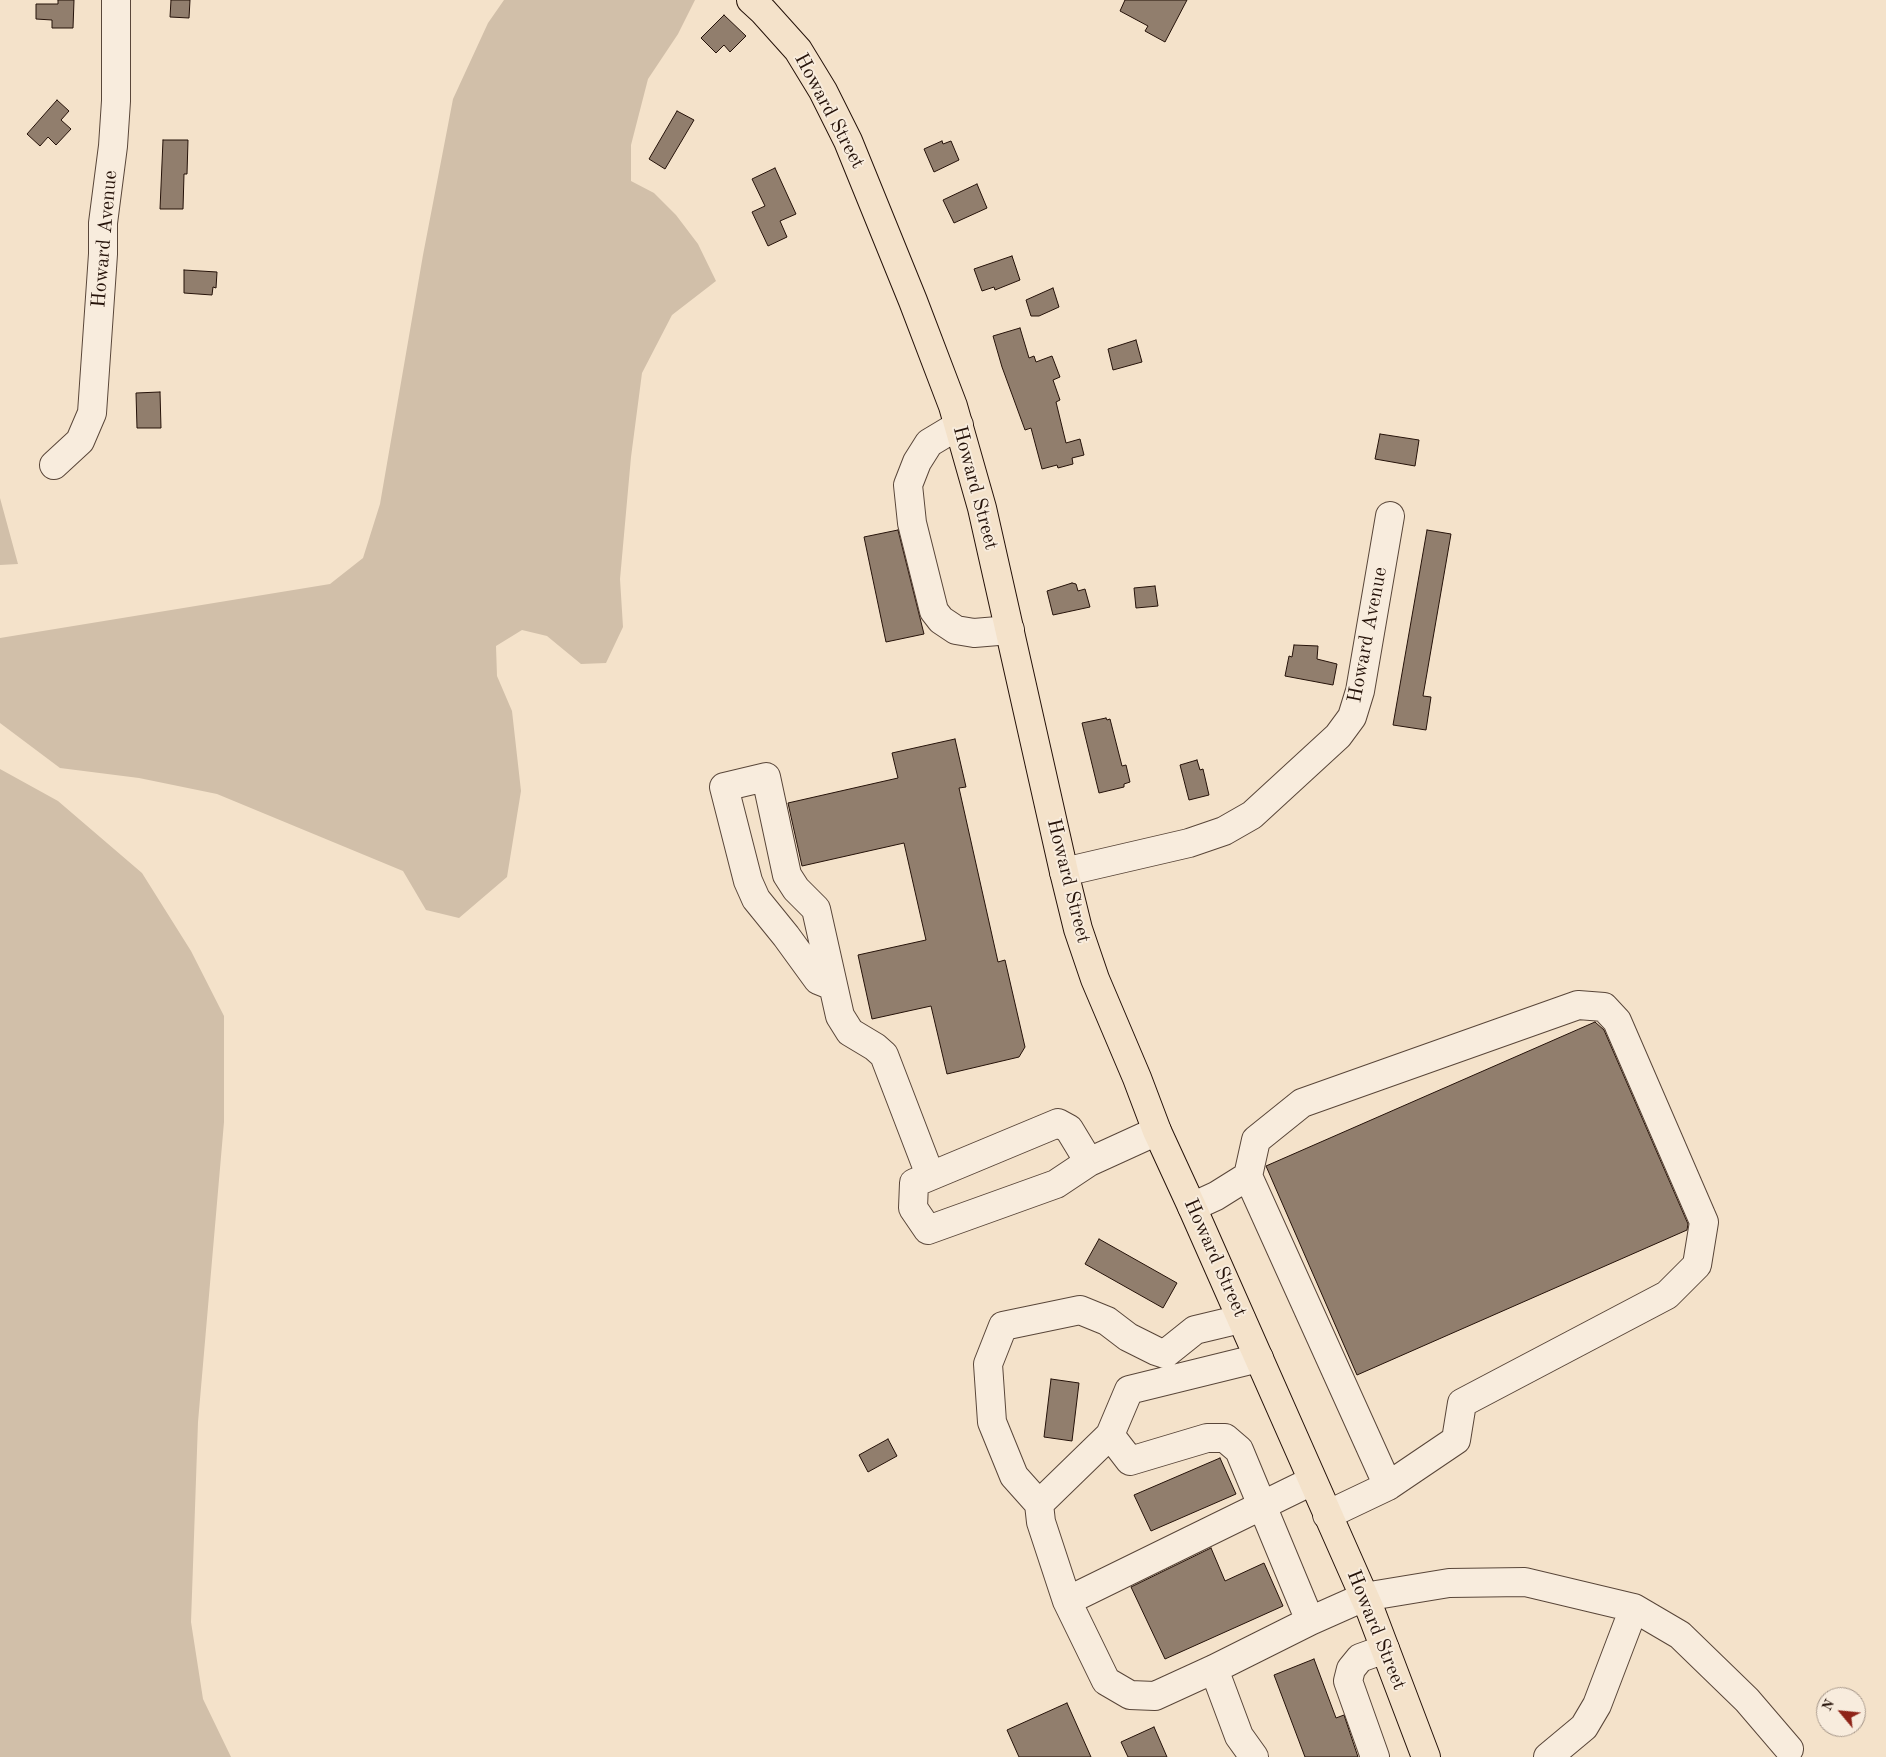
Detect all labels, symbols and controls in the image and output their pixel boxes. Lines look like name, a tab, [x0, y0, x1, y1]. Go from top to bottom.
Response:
street label: Howard Street	[789, 49, 869, 173]
street label: Howard Avenue	[87, 169, 123, 309]
street label: Howard Street	[947, 423, 1003, 553]
street label: Howard Avenue	[1343, 565, 1393, 705]
street label: Howard Street	[1041, 816, 1095, 946]
street label: Howard Street	[1178, 1195, 1252, 1321]
street label: Howard Street	[1341, 1566, 1411, 1694]
north arrow	[1816, 1687, 1866, 1737]
text: N	[1820, 1697, 1837, 1713]

